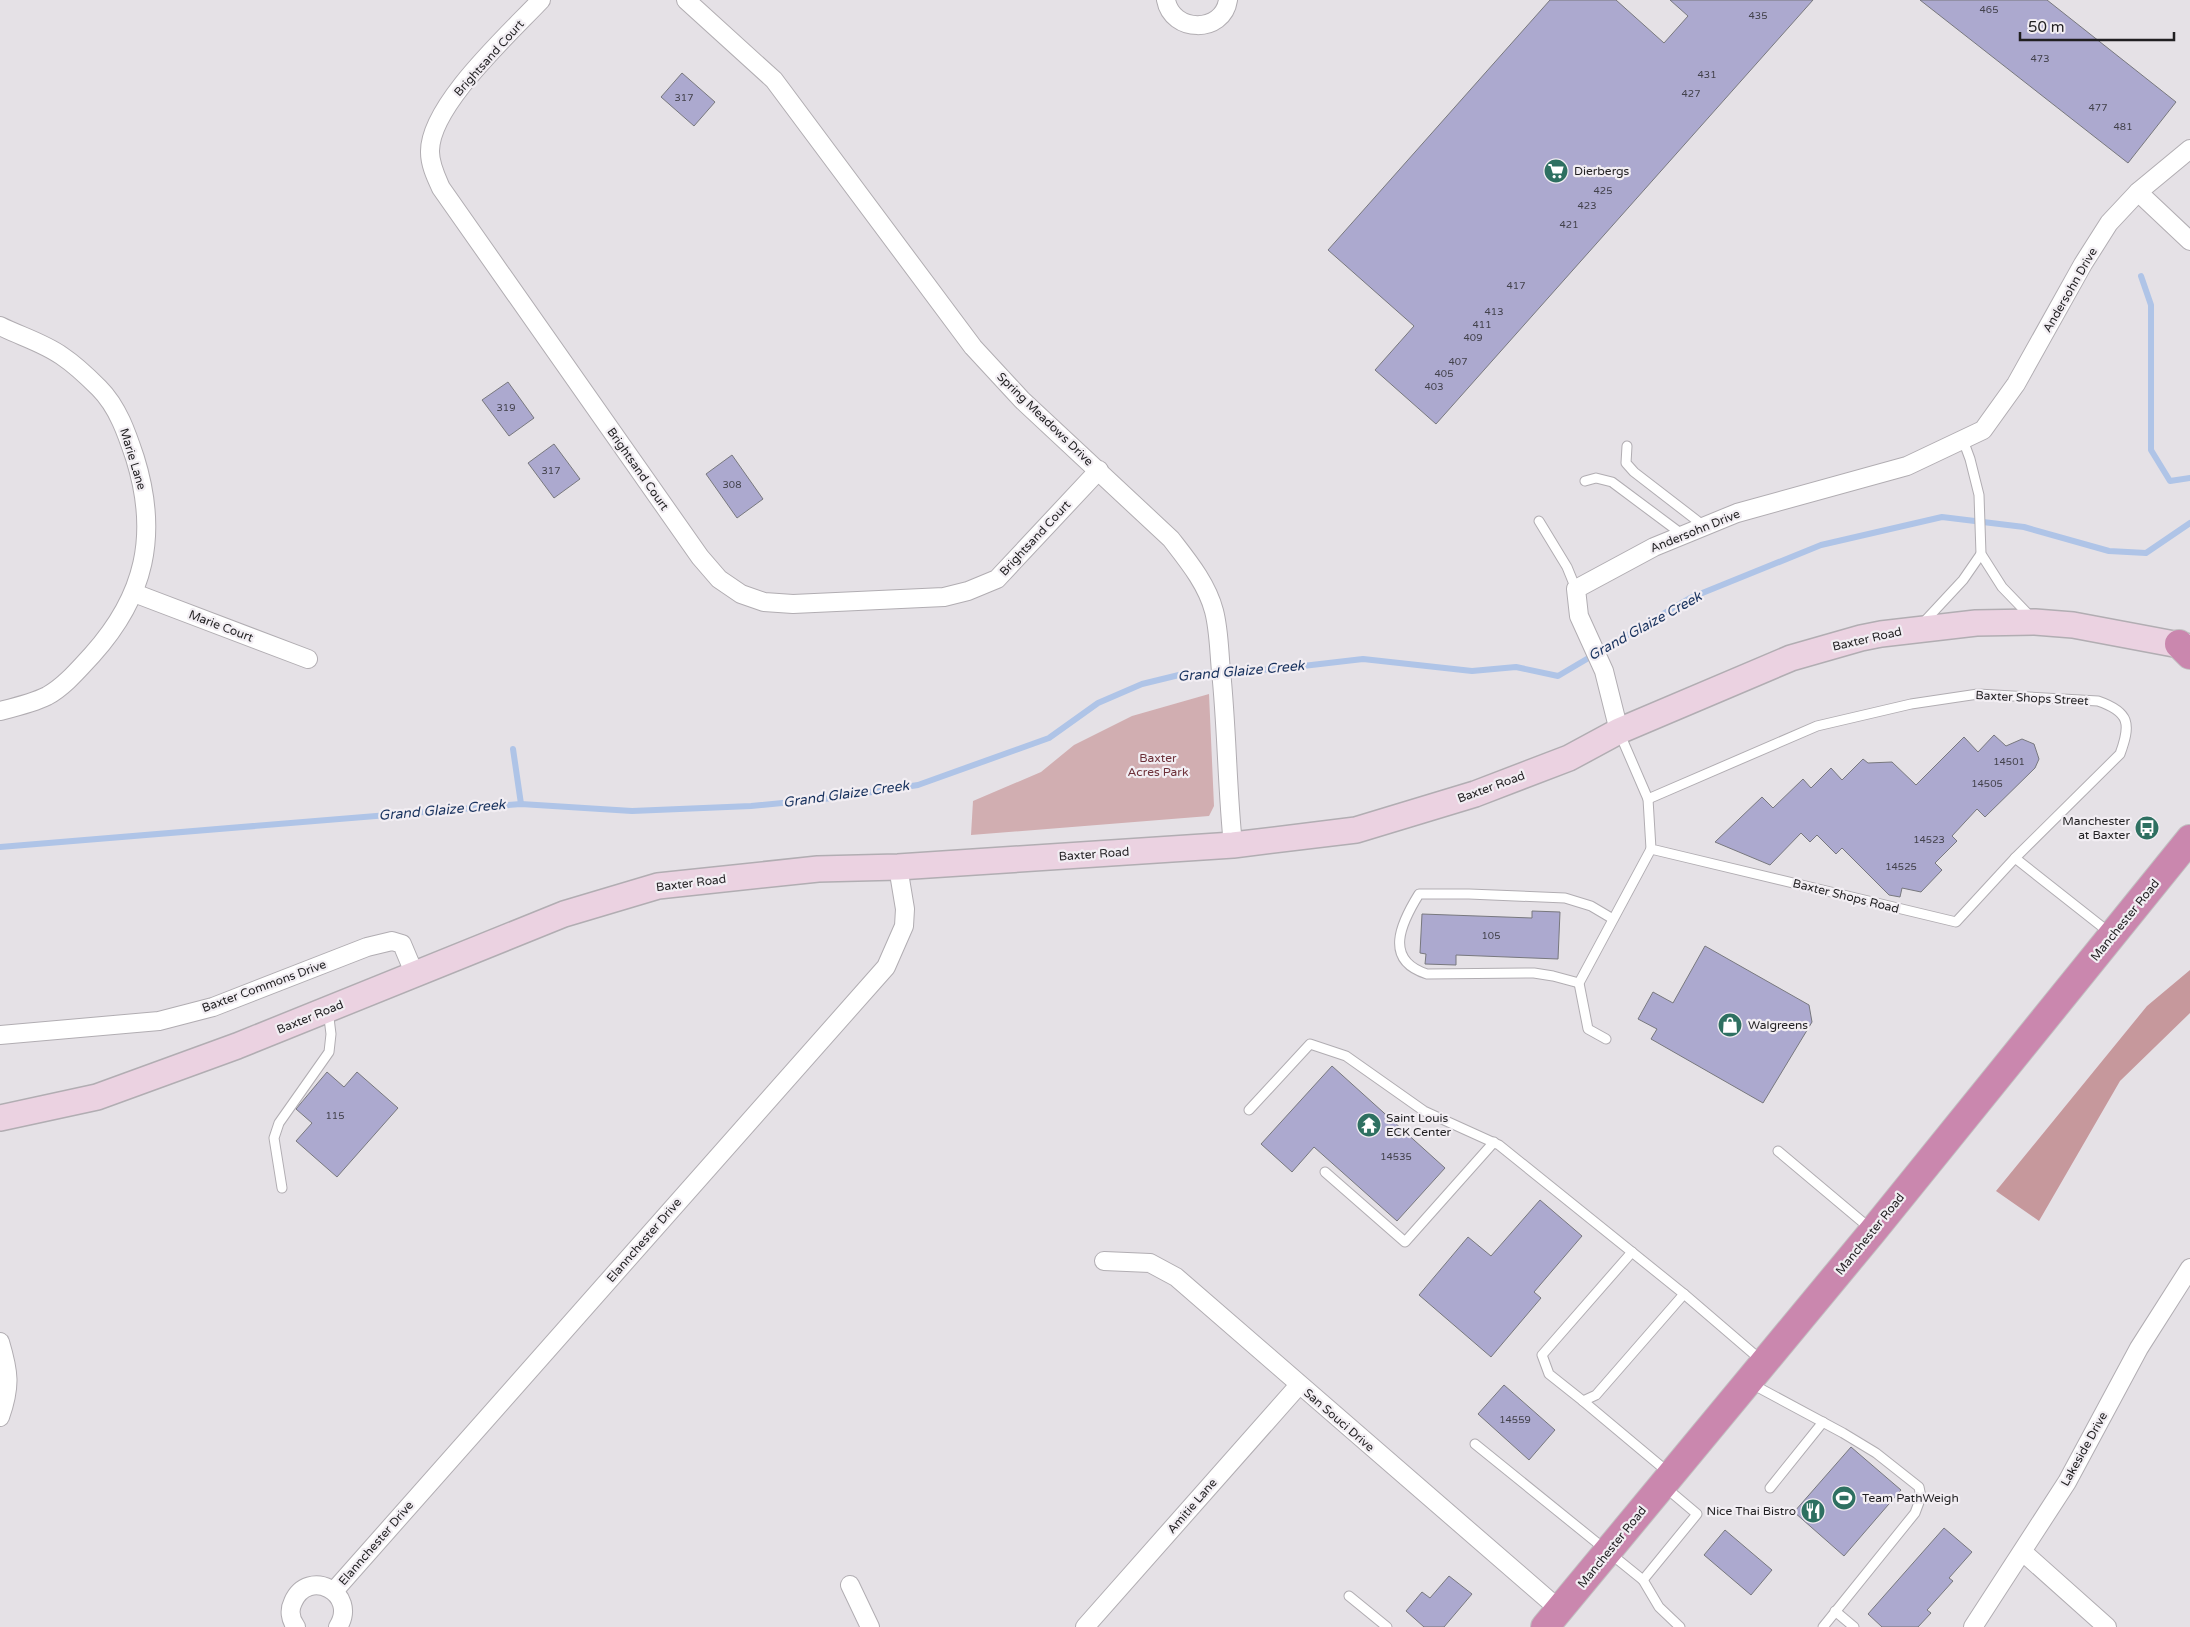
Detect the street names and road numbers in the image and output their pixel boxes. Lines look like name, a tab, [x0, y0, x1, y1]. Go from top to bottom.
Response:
street label: Brightsand Court	[451, 17, 527, 99]
street label: Andersohn Drive	[2040, 245, 2100, 335]
street label: Spring Meadows Drive	[994, 369, 1096, 469]
street label: Brightsand Court	[604, 425, 672, 513]
street label: Marie Lane	[117, 427, 149, 492]
street label: Brightsand Court	[997, 497, 1074, 578]
street label: Andersohn Drive	[1648, 507, 1742, 555]
street label: Marie Court	[187, 607, 256, 645]
street label: Baxter Road	[1831, 624, 1903, 654]
street label: Baxter Shops Street	[1975, 688, 2089, 708]
street label: Baxter Road	[1455, 768, 1527, 806]
street label: Baxter Road	[1058, 845, 1130, 863]
street label: Baxter Road	[655, 872, 727, 894]
street label: Baxter Shops Road	[1791, 876, 1901, 916]
street label: Manchester Road	[2088, 876, 2162, 964]
street label: Baxter Commons Drive	[200, 957, 328, 1015]
street label: Baxter Road	[275, 997, 345, 1037]
street label: Manchester Road	[1833, 1190, 1907, 1278]
street label: Elannchester Drive	[604, 1195, 684, 1285]
street label: San Souci Drive	[1301, 1386, 1377, 1454]
street label: Lakeside Drive	[2058, 1409, 2110, 1489]
street label: Amitie Lane	[1164, 1476, 1220, 1536]
street label: Elannchester Drive	[336, 1498, 416, 1588]
street label: Manchester Road	[1575, 1503, 1649, 1591]

